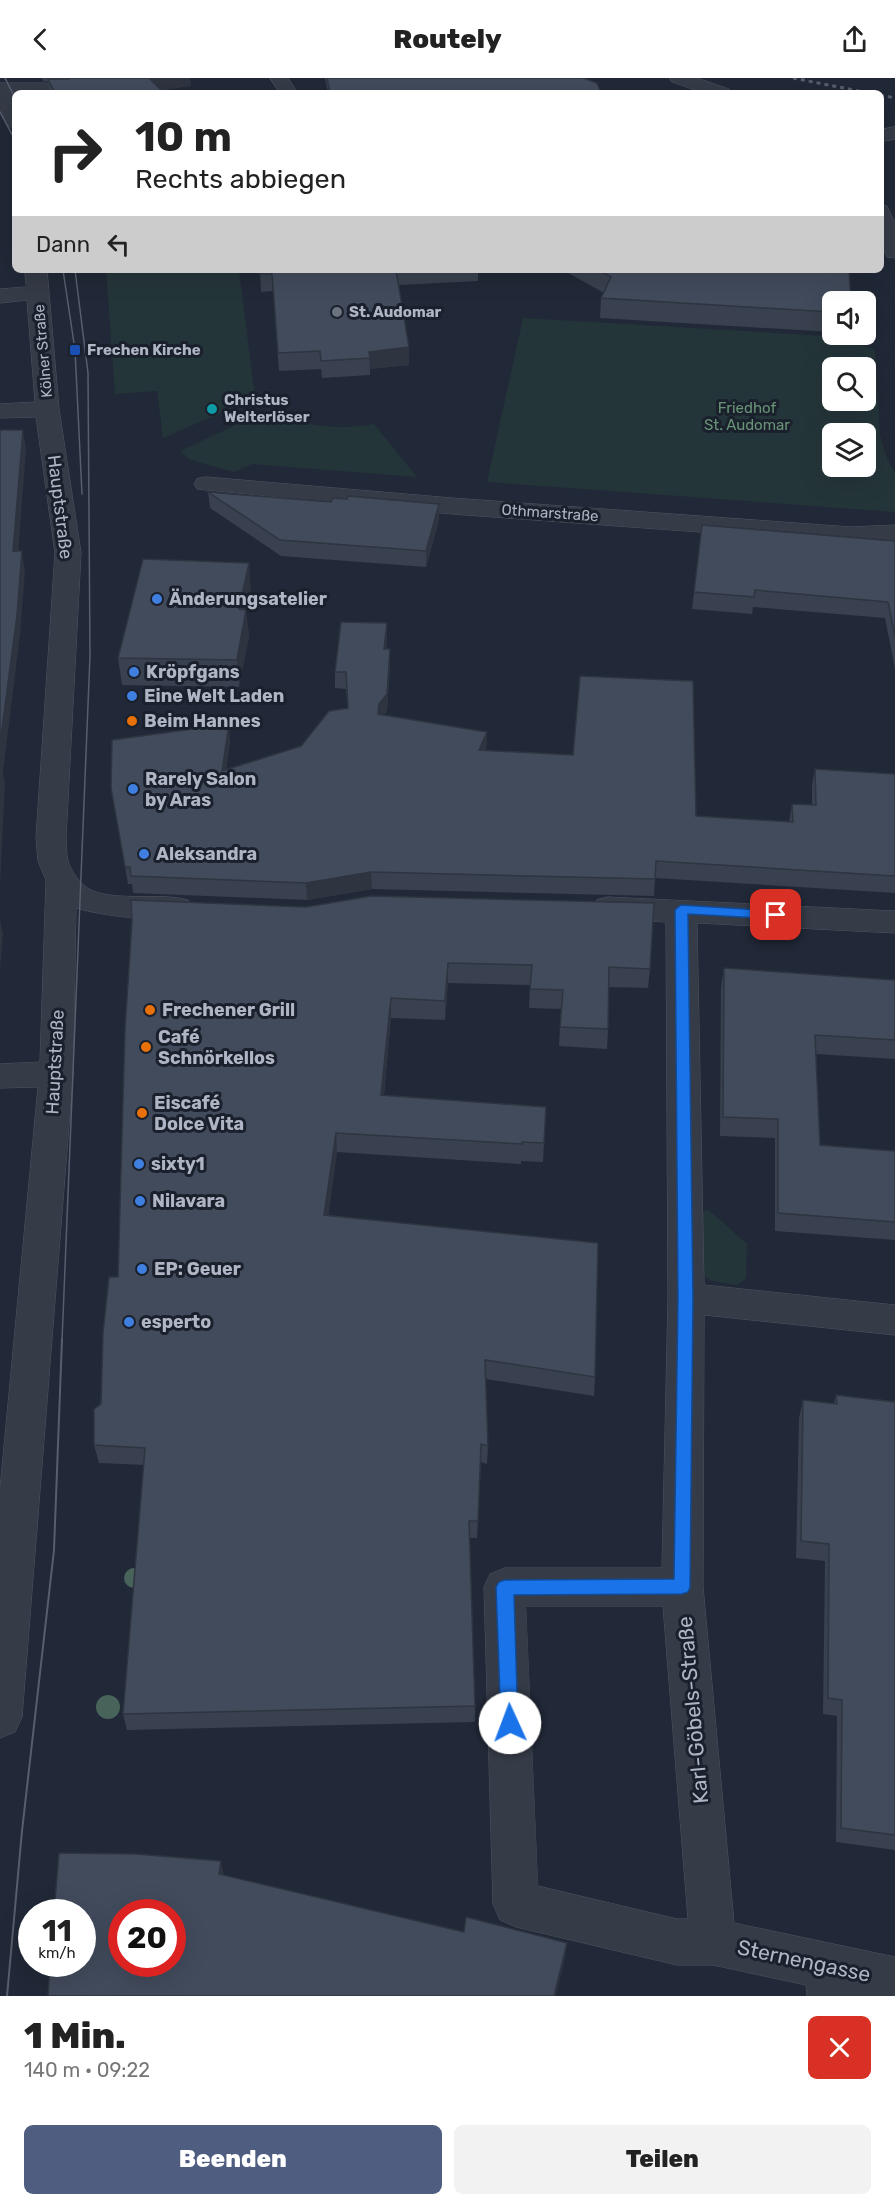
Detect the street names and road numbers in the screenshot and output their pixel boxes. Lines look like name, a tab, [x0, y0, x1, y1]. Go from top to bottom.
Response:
street label: Kölner Straße	[30, 304, 56, 398]
street label: Hauptstraße	[43, 454, 77, 560]
street label: Othmarstraße	[501, 501, 599, 525]
street label: Hauptstraße	[41, 1009, 69, 1115]
street label: Karl-Göbels-Straße	[672, 1615, 713, 1805]
street label: Sternengasse	[735, 1934, 873, 1987]

